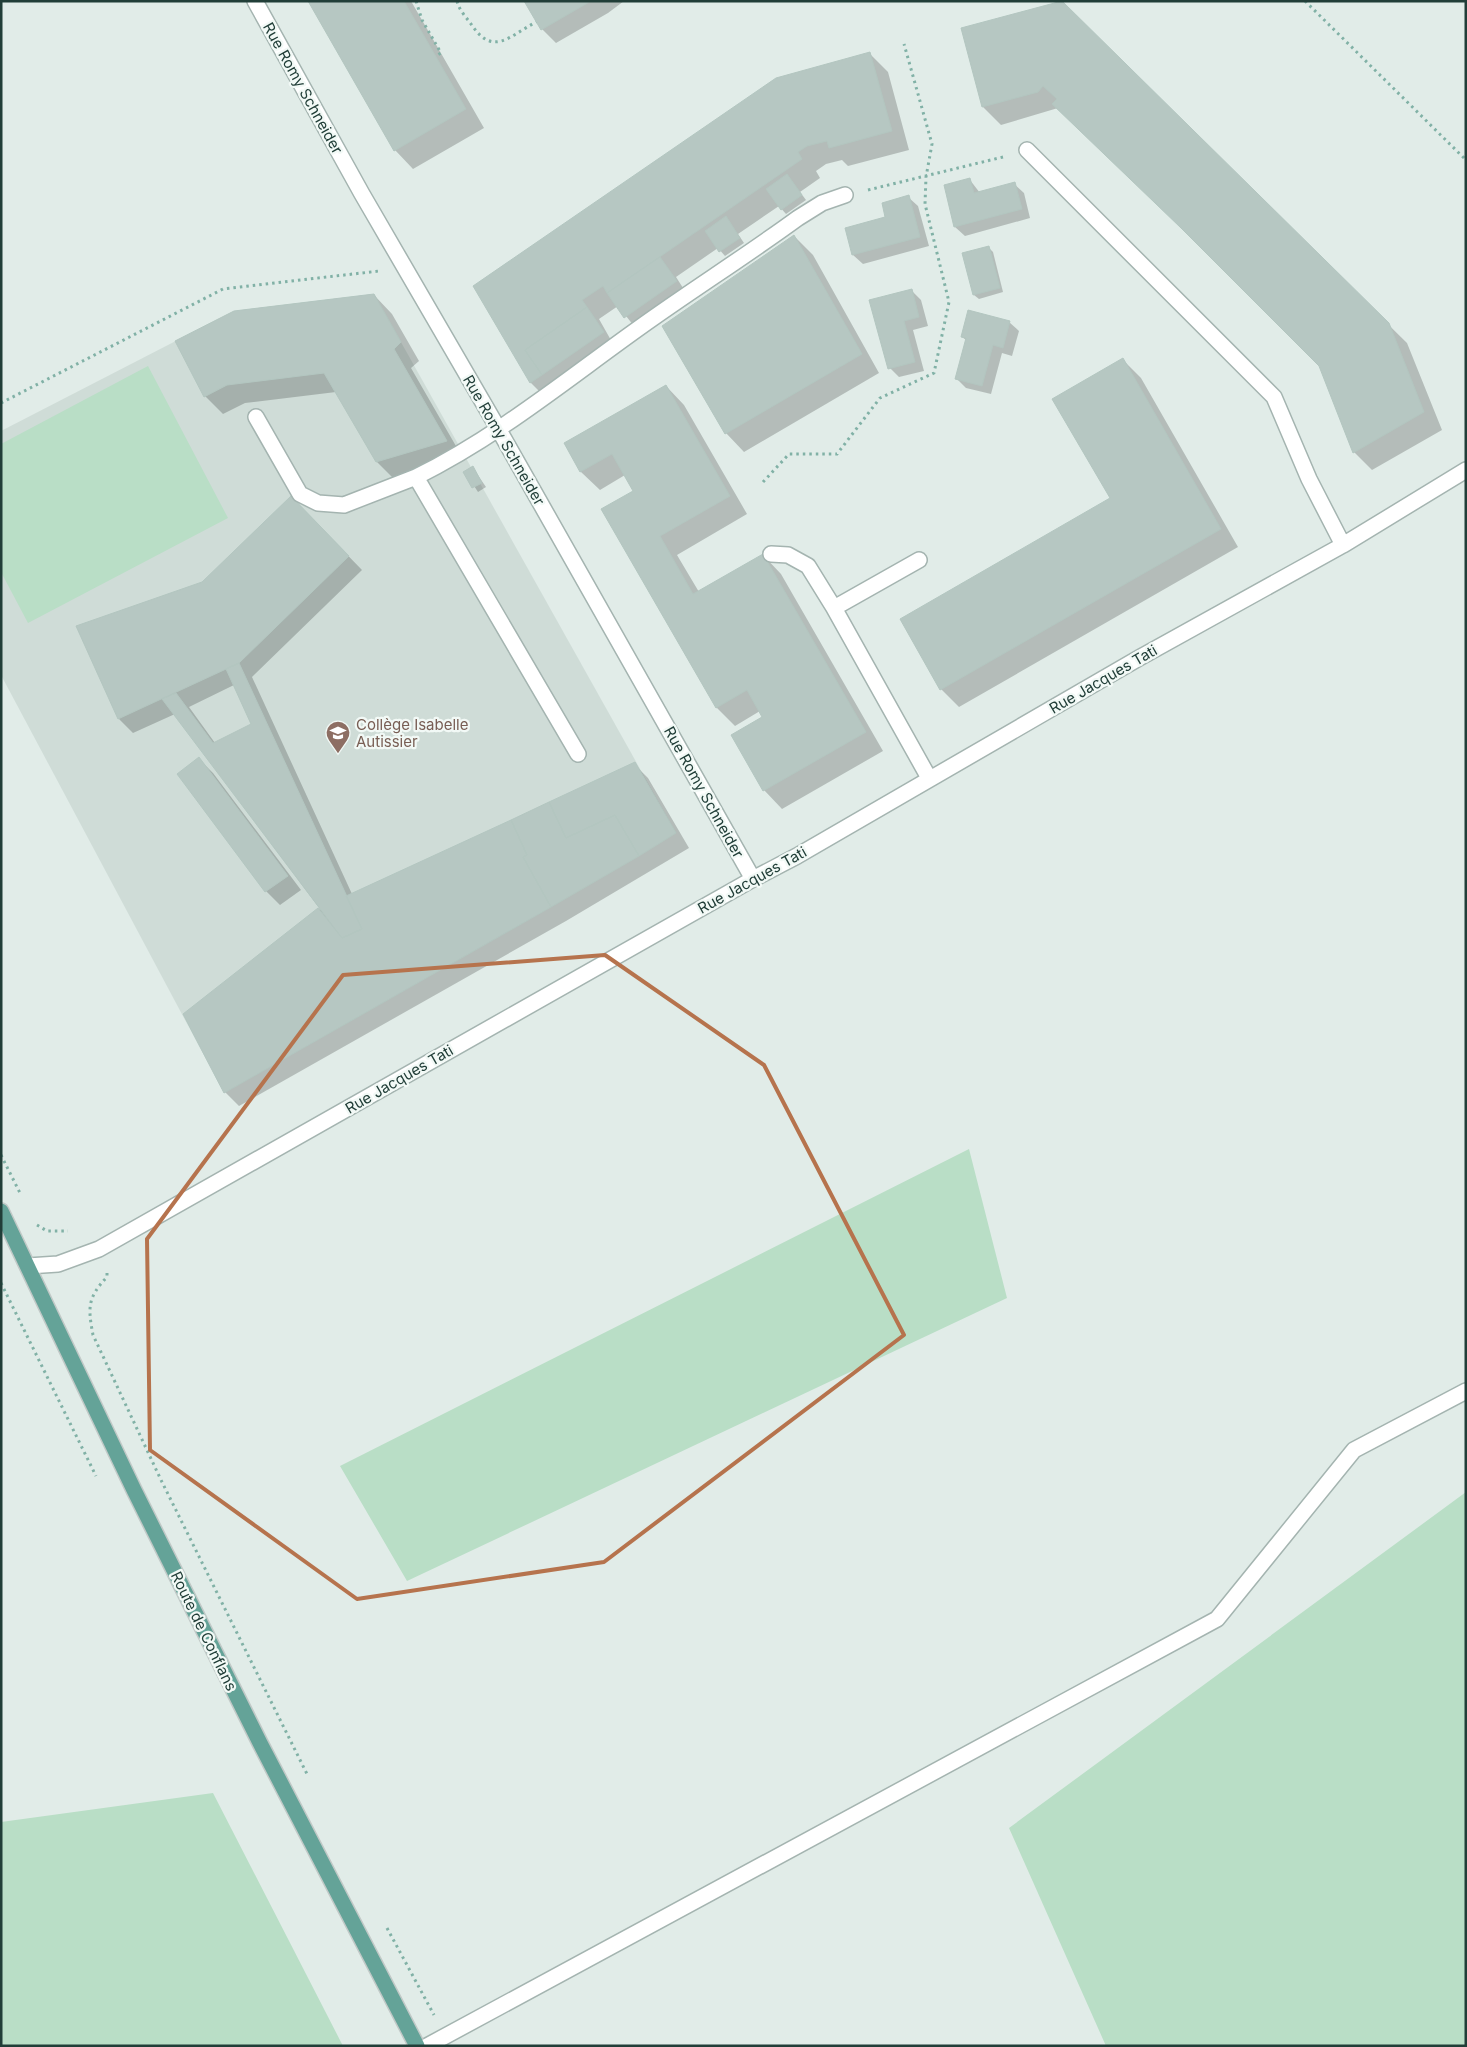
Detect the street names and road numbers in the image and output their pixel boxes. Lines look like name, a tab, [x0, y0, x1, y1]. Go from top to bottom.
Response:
street label: Rue Romy Schneider	[259, 19, 347, 157]
street label: Rue Romy Schneider	[459, 371, 549, 509]
street label: Rue Jacques Tati	[1046, 640, 1160, 718]
street label: Rue Romy Schneider	[660, 723, 748, 861]
street label: Rue Jacques Tati	[694, 842, 810, 918]
street label: Rue Jacques Tati	[342, 1040, 456, 1118]
street label: Route de Conflans	[167, 1568, 241, 1694]

